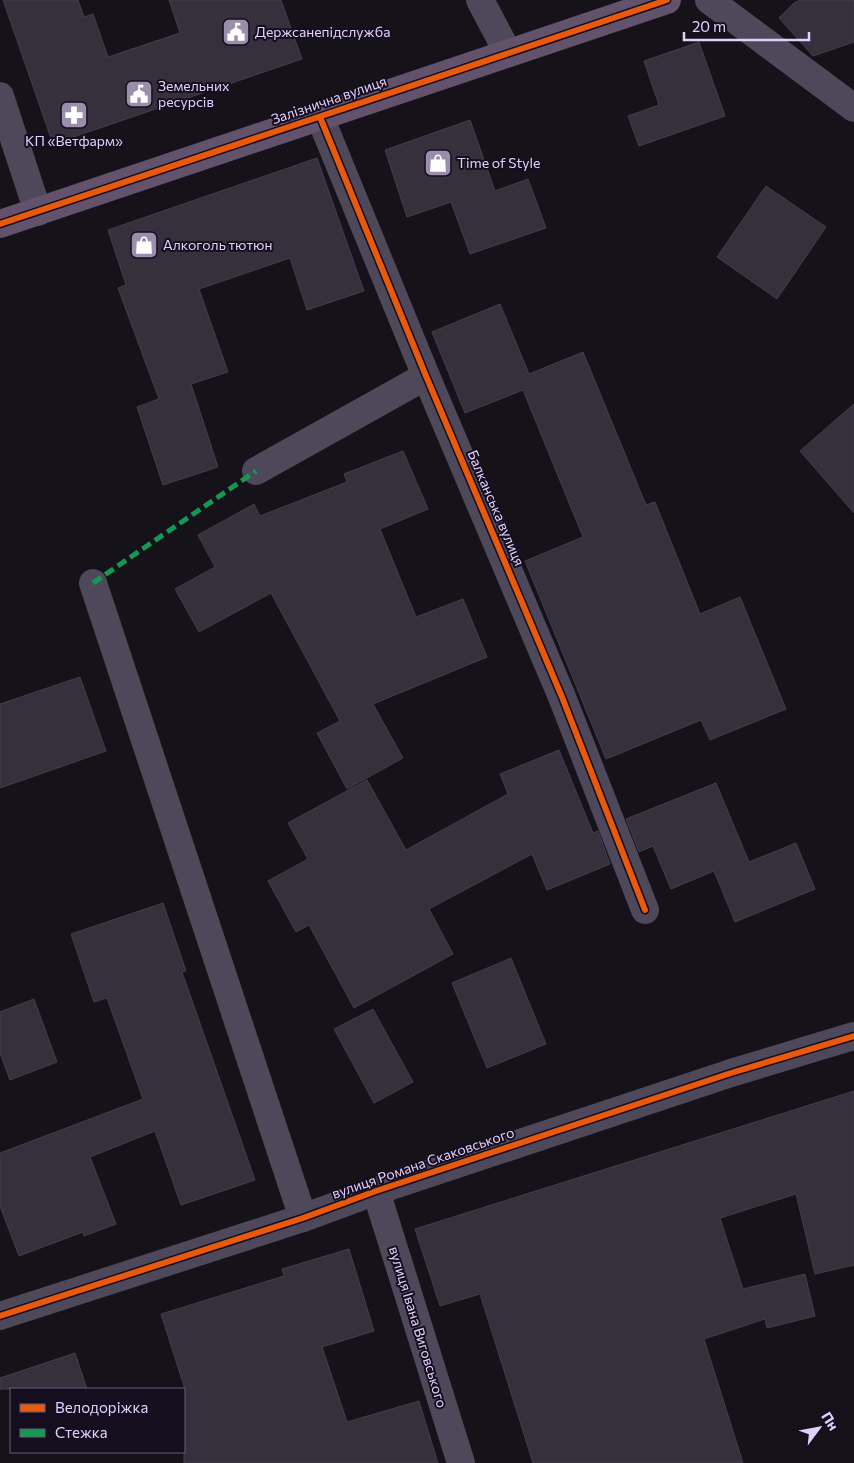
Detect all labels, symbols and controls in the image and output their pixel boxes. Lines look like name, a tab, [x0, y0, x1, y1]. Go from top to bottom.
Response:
scale bar	[684, 10, 809, 42]
public building icon: Держсанепідслужба	[221, 17, 251, 47]
text: 20 m	[692, 17, 726, 35]
place label: Держсанепідслужба	[255, 23, 390, 40]
street label: Залізнична вулиця	[269, 72, 389, 127]
place label: Земельних ресурсів	[158, 77, 230, 110]
public building icon: Земельних ресурсів	[124, 79, 154, 109]
pharmacy icon: КП «Ветфарм»	[59, 100, 89, 130]
place label: КП «Ветфарм»	[25, 132, 123, 149]
shop icon: Time of Style	[423, 148, 453, 178]
place label: Time of Style	[457, 154, 540, 171]
shop icon: Алкоголь тютюн	[129, 230, 159, 260]
place label: Алкоголь тютюн	[163, 236, 273, 253]
street label: Балканська вулиця	[464, 447, 529, 568]
street label: вулиця Романа Скаковського	[329, 1123, 516, 1202]
street label: вулиця Івана Виговського	[386, 1244, 451, 1410]
legend	[10, 1388, 185, 1453]
text: Велодоріжка	[55, 1398, 148, 1416]
north arrow	[794, 1403, 844, 1453]
text: Пн	[818, 1408, 843, 1433]
text: Стежка	[55, 1423, 108, 1441]

